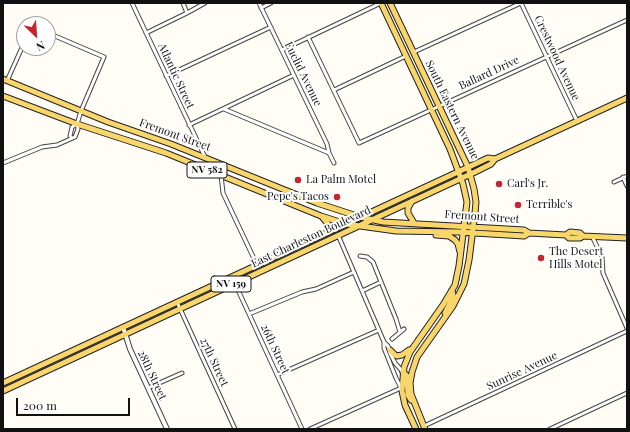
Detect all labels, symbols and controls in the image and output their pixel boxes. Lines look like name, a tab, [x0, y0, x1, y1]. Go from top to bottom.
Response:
street label: Crestwood Avenue	[531, 13, 583, 103]
north arrow	[16, 16, 56, 56]
text: N	[34, 38, 48, 55]
street label: Euclid Avenue	[282, 40, 324, 108]
street label: Atlantic Street	[155, 41, 197, 111]
street label: Ballard Drive	[457, 53, 521, 93]
street label: South Eastern Avenue	[422, 58, 482, 162]
street label: Fremont Street	[137, 116, 213, 154]
road number: NV 582	[187, 162, 227, 178]
place label: La Palm Motel	[306, 173, 376, 187]
marker: La Palm Motel	[293, 175, 303, 185]
place label: Carl's Jr.	[507, 177, 548, 191]
marker: Carl's Jr.	[494, 179, 504, 189]
place label: Pepe's Tacos	[267, 190, 329, 204]
marker: Pepe's Tacos	[332, 192, 342, 202]
place label: Terrible's	[526, 198, 572, 212]
marker: Terrible's	[513, 200, 523, 210]
street label: East Charleston Boulevard	[249, 203, 373, 271]
street label: Fremont Street	[444, 208, 520, 226]
place label: The Desert Hills Motel	[549, 245, 603, 271]
marker: The Desert Hills Motel	[536, 253, 546, 263]
road number: NV 159	[211, 276, 251, 292]
street label: 26th Street	[258, 322, 292, 376]
street label: 27th Street	[197, 335, 231, 389]
street label: 28th Street	[135, 348, 169, 402]
street label: Sunrise Avenue	[485, 349, 559, 393]
scale bar	[18, 390, 132, 416]
text: 200 m	[23, 397, 57, 413]

